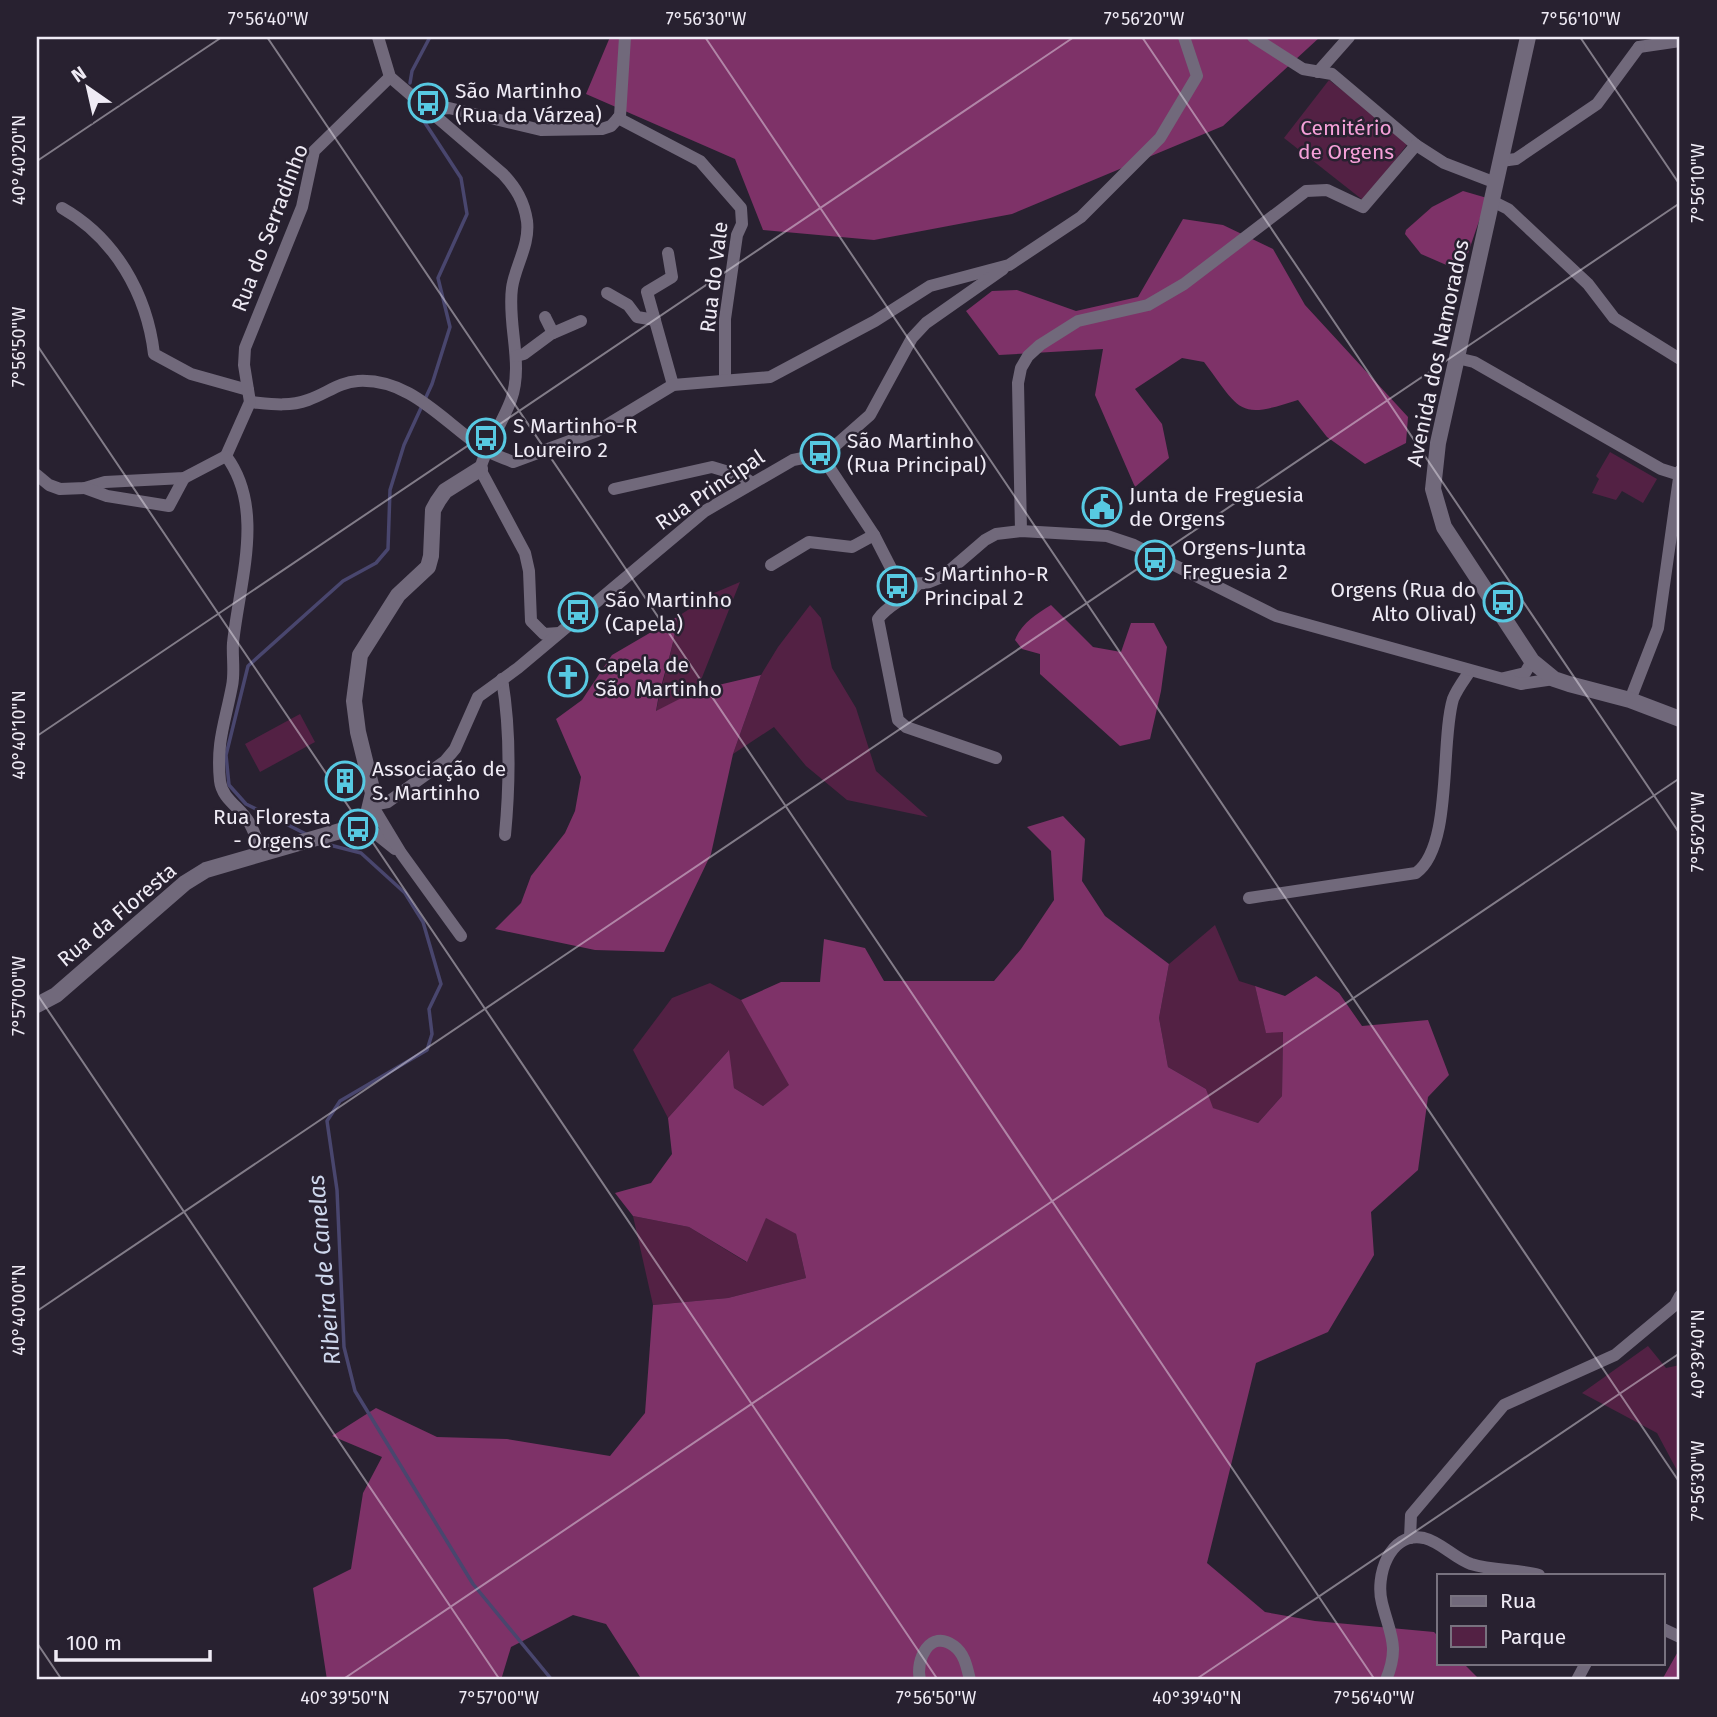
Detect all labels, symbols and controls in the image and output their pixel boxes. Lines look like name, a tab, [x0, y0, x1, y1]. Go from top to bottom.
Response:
text: 7°56'40"W	[228, 8, 308, 30]
text: 7°56'30"W	[666, 8, 746, 30]
text: 7°56'20"W	[1104, 8, 1184, 30]
text: 7°56'10"W	[1541, 8, 1621, 30]
north arrow	[52, 52, 122, 122]
text: N	[67, 61, 90, 87]
place label: São Martinho (Rua da Várzea)	[455, 78, 602, 128]
bus stop icon: São Martinho (Rua da Várzea)	[407, 82, 449, 124]
text: 40°40'20"N	[8, 115, 30, 205]
park label: Cemitério de Orgens	[1298, 115, 1394, 165]
street label: Rua do Serradinho	[226, 141, 314, 315]
text: 7°56'10"W	[1687, 143, 1709, 223]
street label: Rua do Vale	[694, 220, 734, 334]
street label: Avenida dos Namorados	[1401, 237, 1475, 469]
text: 7°56'50"W	[8, 307, 30, 387]
place label: S Martinho-R Loureiro 2	[513, 413, 638, 463]
bus stop icon: S Martinho-R Loureiro 2	[465, 417, 507, 459]
place label: São Martinho (Rua Principal)	[847, 428, 986, 478]
bus stop icon: São Martinho (Rua Principal)	[799, 432, 841, 474]
street label: Rua Principal	[651, 444, 769, 536]
place label: Junta de Freguesia de Orgens	[1129, 482, 1304, 532]
public building icon: Junta de Freguesia de Orgens	[1081, 486, 1123, 528]
place label: Orgens-Junta Freguesia 2	[1182, 535, 1306, 585]
bus stop icon: Orgens-Junta Freguesia 2	[1134, 539, 1176, 581]
place label: S Martinho-R Principal 2	[924, 561, 1049, 611]
bus stop icon: S Martinho-R Principal 2	[876, 565, 918, 607]
place label: Orgens (Rua do Alto Olival)	[1330, 577, 1476, 627]
bus stop icon: Orgens (Rua do Alto Olival)	[1482, 581, 1524, 623]
place label: São Martinho (Capela)	[605, 587, 732, 637]
bus stop icon: São Martinho (Capela)	[557, 591, 599, 633]
place label: Capela de São Martinho	[595, 652, 722, 702]
church icon: Capela de São Martinho	[547, 656, 589, 698]
text: 40°40'10"N	[8, 690, 30, 780]
place label: Associação de S. Martinho	[372, 756, 506, 806]
building icon: Associação de S. Martinho	[324, 760, 366, 802]
text: 7°56'20"W	[1687, 792, 1709, 872]
place label: Rua Floresta - Orgens C	[213, 804, 331, 854]
bus stop icon: Rua Floresta - Orgens C	[337, 808, 379, 850]
street label: Rua da Floresta	[52, 858, 182, 972]
text: 7°57'00"W	[8, 956, 30, 1036]
water label: Ribeira de Canelas	[302, 1173, 346, 1366]
text: 40°40'00"N	[8, 1264, 30, 1356]
text: 40°39'40"N	[1687, 1309, 1709, 1399]
text: 7°56'30"W	[1687, 1441, 1709, 1521]
legend	[1437, 1574, 1664, 1664]
text: Rua	[1500, 1588, 1536, 1614]
scale bar	[56, 1619, 210, 1663]
text: Parque	[1500, 1624, 1566, 1650]
text: 100 m	[66, 1630, 122, 1656]
text: 40°39'50"N	[300, 1687, 390, 1709]
text: 7°57'00"W	[459, 1687, 539, 1709]
text: 7°56'50"W	[896, 1687, 976, 1709]
text: 40°39'40"N	[1152, 1687, 1242, 1709]
text: 7°56'40"W	[1334, 1687, 1414, 1709]

